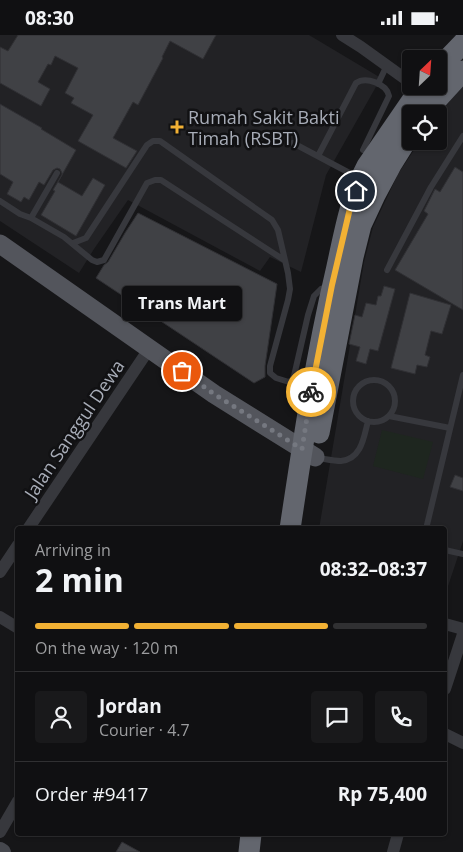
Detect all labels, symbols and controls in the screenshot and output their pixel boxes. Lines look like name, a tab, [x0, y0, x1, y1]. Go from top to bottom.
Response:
text: 08:30	[25, 5, 74, 31]
north arrow	[402, 50, 448, 95]
map controls	[402, 50, 447, 150]
place label: Rumah Sakit Bakti Timah (RSBT)	[188, 105, 340, 150]
button: locate	[402, 105, 447, 150]
marker: Rumah Sakit Bakti Timah (RSBT)	[170, 120, 184, 134]
pin	[335, 170, 377, 212]
icon: home	[342, 177, 370, 205]
callout: Trans Mart	[122, 286, 242, 321]
text: Trans Mart	[138, 292, 226, 314]
pin	[161, 350, 203, 392]
street label: Jalan Sanggul Dewa	[17, 355, 130, 505]
icon: bag	[168, 357, 196, 385]
courier	[286, 367, 336, 417]
icon: bike	[297, 378, 325, 406]
text: Arriving in	[35, 539, 111, 561]
text: 08:32–08:37	[320, 556, 427, 582]
text: 2 min	[35, 558, 124, 601]
text: On the way · 120 m	[35, 637, 178, 659]
button: person	[35, 691, 87, 743]
button: chat	[311, 691, 363, 743]
button: phone	[375, 691, 427, 743]
text: Jordan	[99, 693, 162, 719]
text: Courier · 4.7	[99, 719, 190, 741]
text: Order #9417	[35, 781, 148, 807]
text: Rp 75,400	[338, 781, 427, 807]

